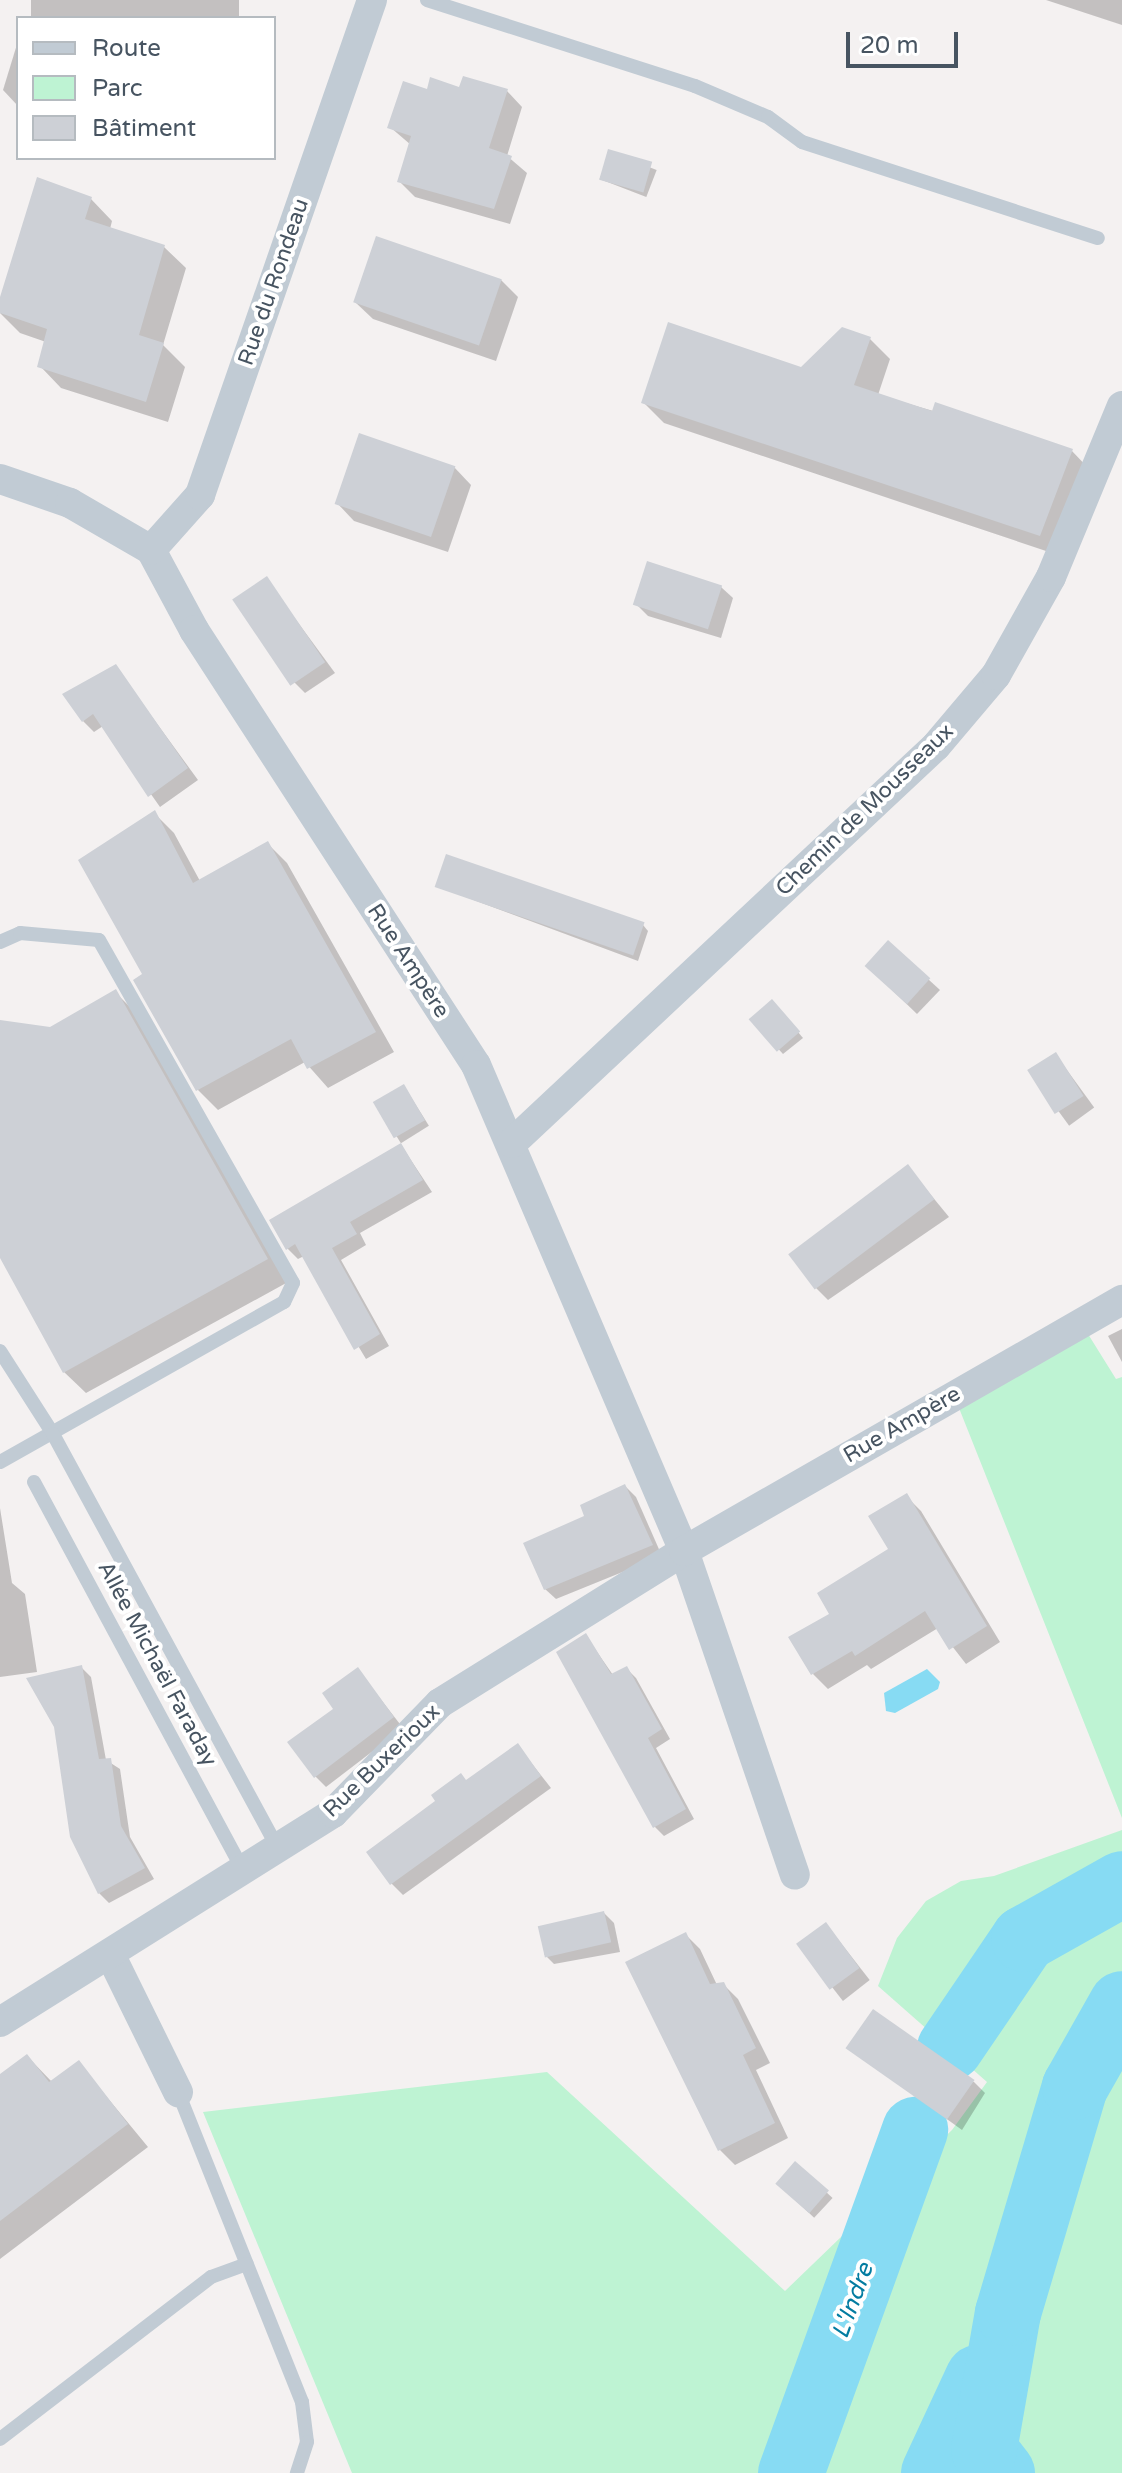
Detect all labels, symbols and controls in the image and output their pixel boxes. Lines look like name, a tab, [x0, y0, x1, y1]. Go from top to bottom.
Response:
legend	[16, 16, 276, 160]
scale bar	[850, 16, 962, 66]
text: 20 m	[860, 31, 918, 60]
text: Route	[92, 34, 161, 63]
text: Parc	[92, 74, 143, 103]
text: Bâtiment	[92, 114, 196, 143]
street label: Rue du Rondeau	[233, 195, 315, 369]
street label: Chemin de Mousseaux	[771, 718, 959, 902]
street label: Rue Ampère	[361, 899, 455, 1023]
street label: Rue Ampère	[839, 1381, 965, 1469]
street label: Allée Michaël Faraday	[92, 1557, 222, 1771]
street label: Rue Buxerioux	[318, 1699, 446, 1823]
water label: L'Indre	[826, 2259, 880, 2343]

